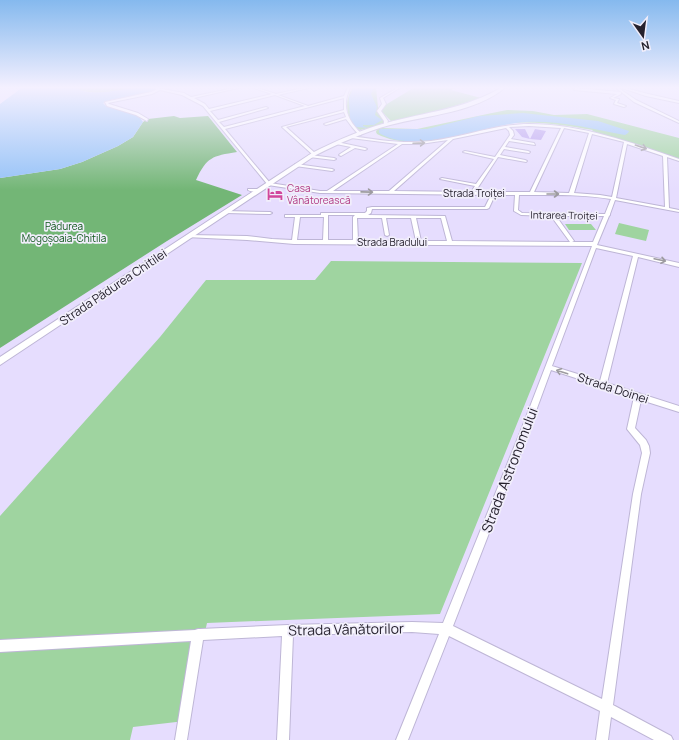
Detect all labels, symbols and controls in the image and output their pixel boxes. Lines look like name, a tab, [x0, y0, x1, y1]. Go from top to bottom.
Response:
north arrow	[623, 16, 663, 56]
text: N	[640, 38, 651, 54]
one-way arrow	[412, 139, 425, 146]
one-way arrow	[635, 144, 647, 152]
place label: Casa Vânătorească	[287, 181, 350, 207]
hotel icon: Casa Vânătorească	[266, 185, 284, 203]
street label: Strada Troiței	[443, 186, 505, 200]
one-way arrow	[360, 188, 373, 196]
one-way arrow	[546, 190, 559, 198]
street label: Intrarea Troiței	[530, 207, 598, 223]
park label: Pădurea Mogoșoaia-Chitila	[22, 219, 106, 245]
street label: Strada Bradului	[357, 235, 427, 249]
street label: Strada Pădurea Chitilei	[56, 245, 170, 329]
one-way arrow	[653, 257, 666, 265]
one-way arrow	[556, 367, 568, 375]
street label: Strada Doinei	[575, 368, 651, 408]
street label: Strada Astronomului	[476, 405, 542, 535]
street label: Strada Vânătorilor	[288, 618, 404, 640]

